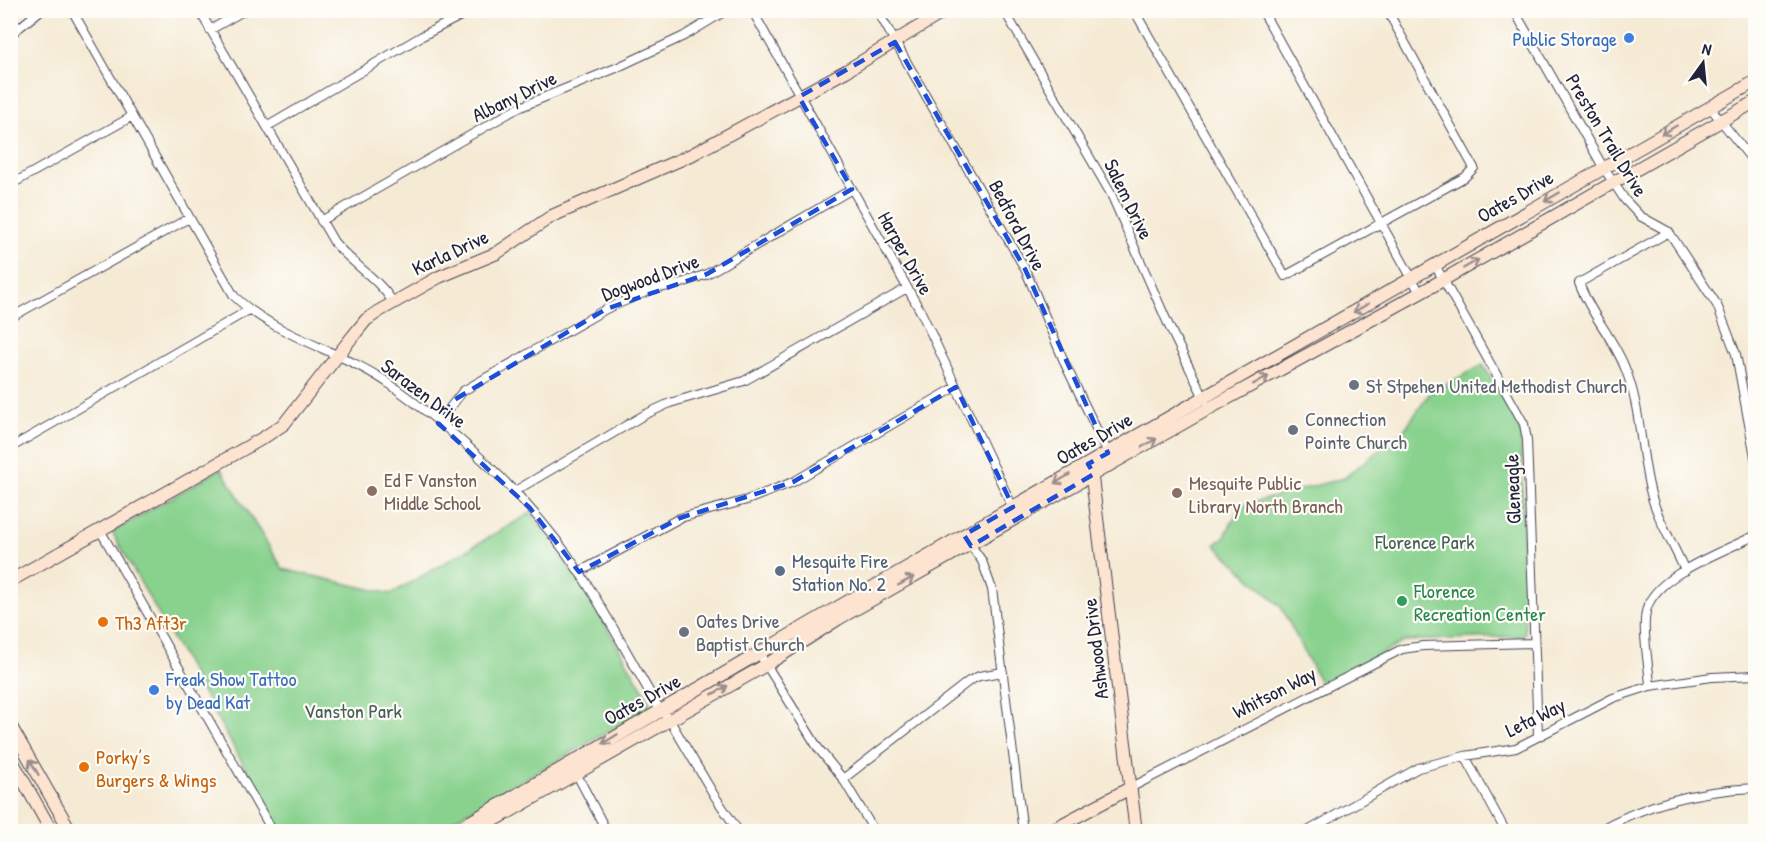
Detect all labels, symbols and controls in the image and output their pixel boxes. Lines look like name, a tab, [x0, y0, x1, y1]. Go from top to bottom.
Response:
place label: Public Storage	[1512, 25, 1617, 52]
marker: Public Storage	[1622, 31, 1636, 45]
north arrow	[1673, 33, 1733, 93]
text: N	[1700, 37, 1714, 60]
street label: Albany Drive	[467, 64, 561, 128]
street label: Preston Trail Drive	[1560, 69, 1654, 201]
one-way arrow	[1661, 124, 1678, 136]
street label: Salem Drive	[1098, 154, 1160, 244]
street label: Oates Drive	[1472, 163, 1558, 229]
street label: Bedford Drive	[983, 175, 1053, 275]
one-way arrow	[1544, 191, 1561, 203]
street label: Harper Drive	[872, 206, 940, 300]
street label: Karla Drive	[407, 223, 493, 281]
street label: Dogwood Drive	[598, 247, 703, 307]
one-way arrow	[1462, 258, 1479, 270]
one-way arrow	[1353, 302, 1370, 314]
street label: Sarazen Drive	[376, 352, 472, 434]
place label: St Stpehen United Methodist Church	[1366, 372, 1627, 399]
one-way arrow	[1252, 374, 1270, 385]
marker: St Stpehen United Methodist Church	[1347, 378, 1361, 392]
street label: Oates Drive	[1051, 405, 1137, 471]
place label: Connection Pointe Church	[1305, 405, 1407, 455]
marker: Connection Pointe Church	[1286, 423, 1300, 437]
one-way arrow	[1140, 437, 1157, 449]
street label: Gleneagle	[1497, 454, 1527, 524]
place label: Ed F Vanston Middle School	[384, 466, 481, 516]
place label: Mesquite Public Library North Branch	[1189, 469, 1343, 519]
one-way arrow	[1054, 473, 1071, 485]
marker: Ed F Vanston Middle School	[365, 484, 379, 498]
marker: Mesquite Public Library North Branch	[1170, 486, 1184, 500]
park label: Florence Park	[1374, 528, 1475, 555]
place label: Mesquite Fire Station No. 2	[792, 547, 888, 597]
marker: Mesquite Fire Station No. 2	[773, 564, 787, 578]
one-way arrow	[897, 575, 915, 586]
place label: Florence Recreation Center	[1413, 577, 1546, 627]
marker: Florence Recreation Center	[1395, 594, 1409, 608]
street label: Ashwood Drive	[1075, 597, 1115, 701]
place label: Oates Drive Baptist Church	[696, 607, 804, 657]
place label: Th3 Aft3r	[115, 609, 187, 636]
marker: Th3 Aft3r	[96, 615, 110, 629]
marker: Oates Drive Baptist Church	[677, 625, 691, 639]
street label: Whitson Way	[1228, 660, 1320, 724]
place label: Freak Show Tattoo by Dead Kat	[165, 665, 296, 715]
street label: Oates Drive	[599, 667, 685, 731]
marker: Freak Show Tattoo by Dead Kat	[147, 683, 161, 697]
one-way arrow	[711, 684, 728, 696]
street label: Leta Way	[1501, 691, 1569, 743]
park label: Vanston Park	[304, 697, 402, 724]
one-way arrow	[602, 734, 619, 746]
place label: Porky’s Burgers & Wings	[96, 743, 217, 793]
one-way arrow	[28, 759, 40, 776]
marker: Porky’s Burgers & Wings	[77, 760, 91, 774]

